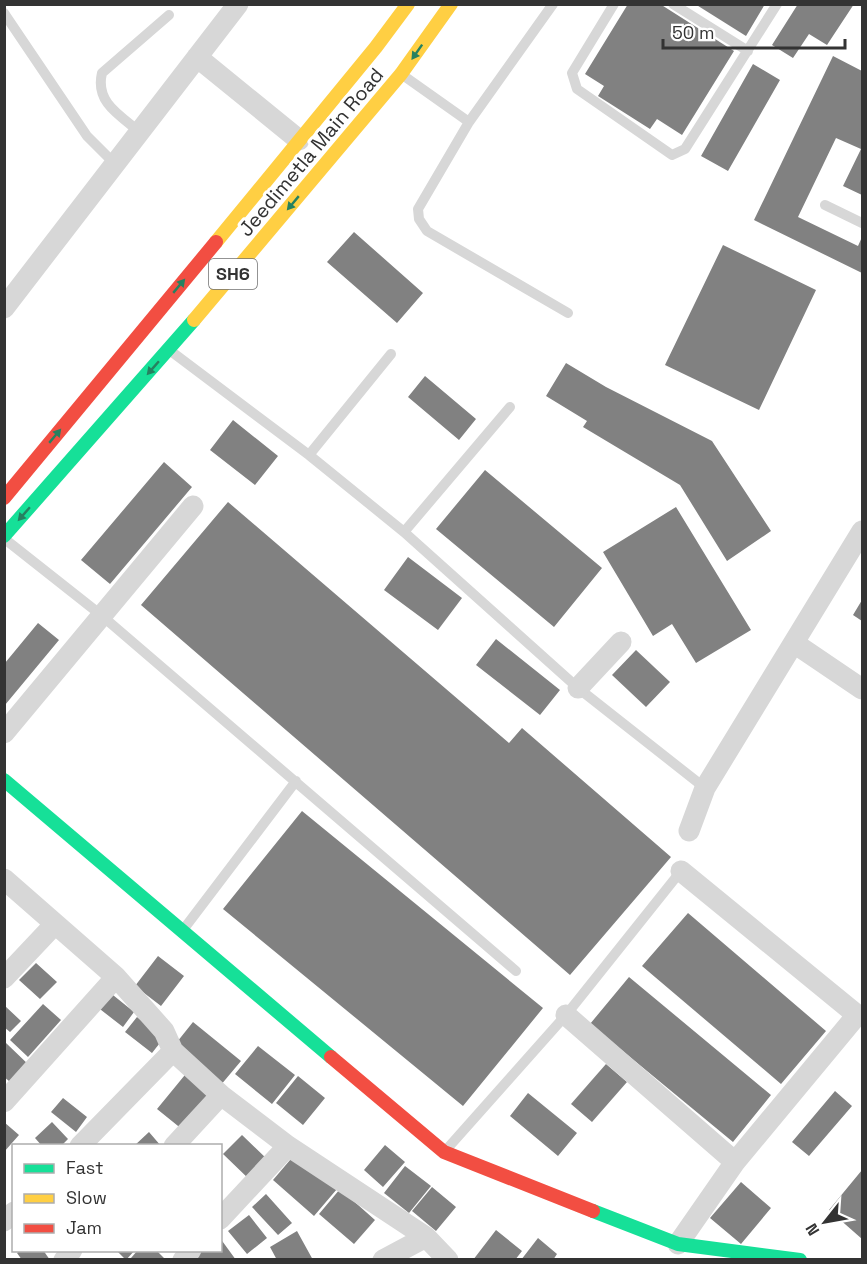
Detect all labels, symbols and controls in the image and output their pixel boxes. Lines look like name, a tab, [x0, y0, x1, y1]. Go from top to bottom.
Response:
scale bar	[663, 12, 844, 50]
text: 50 m	[672, 21, 714, 44]
one-way arrow	[411, 44, 423, 60]
street label: Jeedimetla Main Road	[233, 62, 389, 242]
one-way arrow	[287, 195, 300, 210]
road number: SH6	[209, 259, 257, 289]
one-way arrow	[173, 278, 186, 294]
one-way arrow	[147, 360, 160, 375]
one-way arrow	[48, 429, 61, 444]
one-way arrow	[18, 506, 31, 521]
legend	[12, 1144, 222, 1252]
text: Fast	[66, 1156, 103, 1179]
text: Slow	[66, 1186, 107, 1209]
north arrow	[795, 1192, 855, 1252]
text: Jam	[66, 1216, 102, 1239]
text: N	[801, 1219, 824, 1239]

